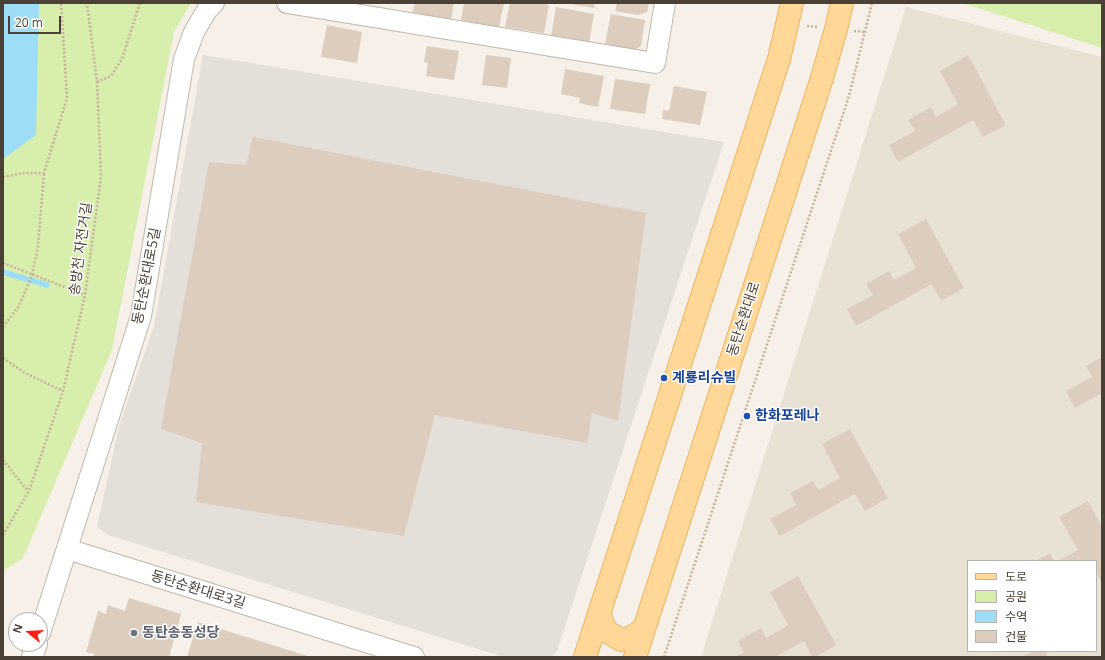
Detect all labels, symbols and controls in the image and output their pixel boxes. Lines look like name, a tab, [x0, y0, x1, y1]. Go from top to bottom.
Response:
scale bar	[10, 8, 63, 34]
text: 20 m	[15, 14, 43, 31]
street label: 송방천 자전거길	[66, 201, 96, 297]
street label: 동탄순환대로5길	[129, 226, 165, 326]
street label: 동탄순환대로	[724, 280, 764, 358]
place label: 계룡리슈빌	[672, 370, 736, 386]
marker: 계룡리슈빌	[659, 373, 669, 383]
place label: 한화포레나	[755, 408, 819, 424]
marker: 한화포레나	[742, 411, 752, 421]
legend	[967, 560, 1097, 652]
street label: 동탄순환대로3길	[149, 568, 247, 612]
text: 도로	[1005, 568, 1027, 585]
text: 공원	[1005, 588, 1027, 605]
text: 수역	[1005, 608, 1027, 625]
north arrow	[8, 612, 48, 652]
text: N	[9, 622, 26, 635]
place label: 동탄송동성당	[142, 625, 219, 641]
marker: 동탄송동성당	[129, 628, 139, 638]
text: 건물	[1005, 628, 1027, 645]

